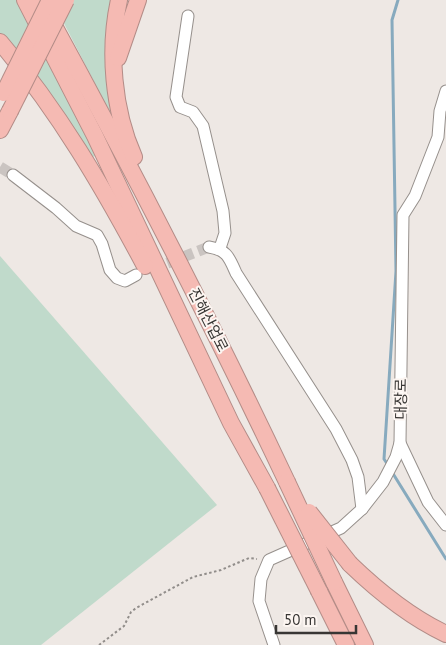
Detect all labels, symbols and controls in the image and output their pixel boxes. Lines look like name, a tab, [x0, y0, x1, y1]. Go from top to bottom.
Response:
street label: 진해산업로	[184, 285, 233, 355]
street label: 대장로	[391, 378, 410, 420]
scale bar	[276, 602, 356, 634]
text: 50 m	[284, 610, 317, 629]

